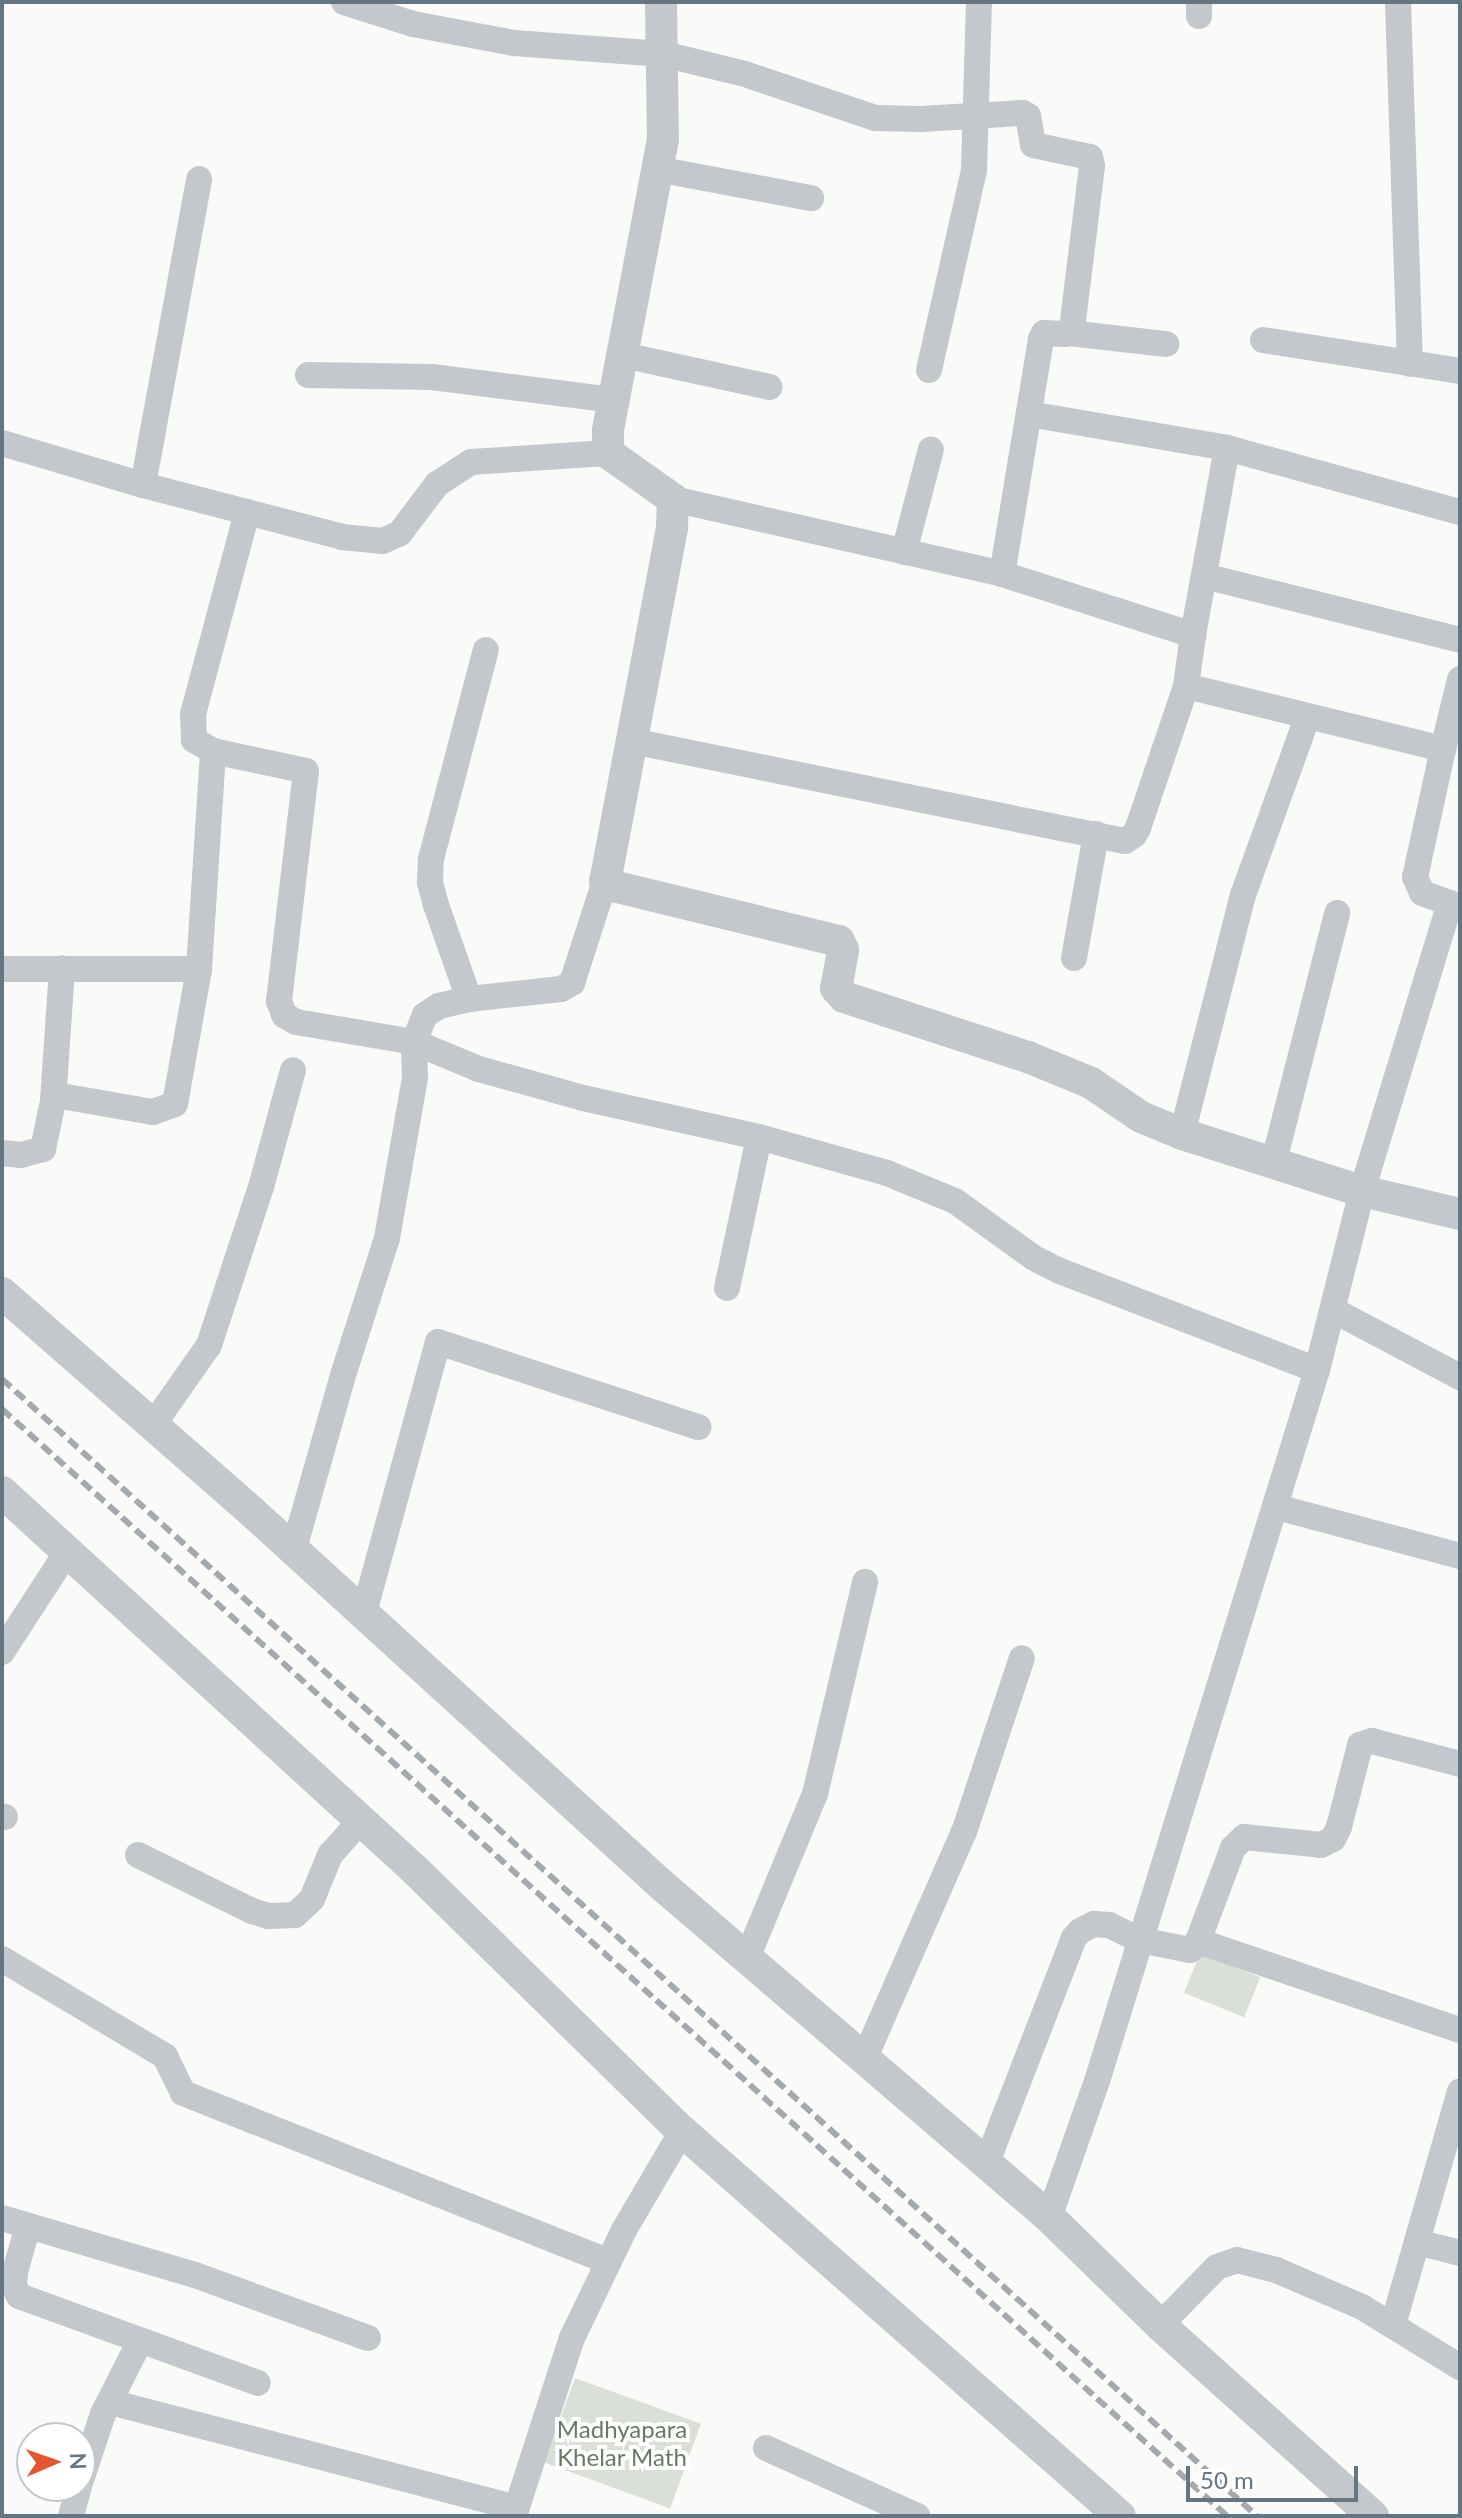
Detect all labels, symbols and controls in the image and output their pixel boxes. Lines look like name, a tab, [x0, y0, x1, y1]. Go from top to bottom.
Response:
park label: Madhyapara Khelar Math	[557, 2415, 687, 2471]
north arrow	[16, 2422, 96, 2502]
scale bar	[1190, 2450, 1362, 2500]
text: N	[65, 2452, 92, 2470]
text: 50 m	[1200, 2465, 1254, 2494]

